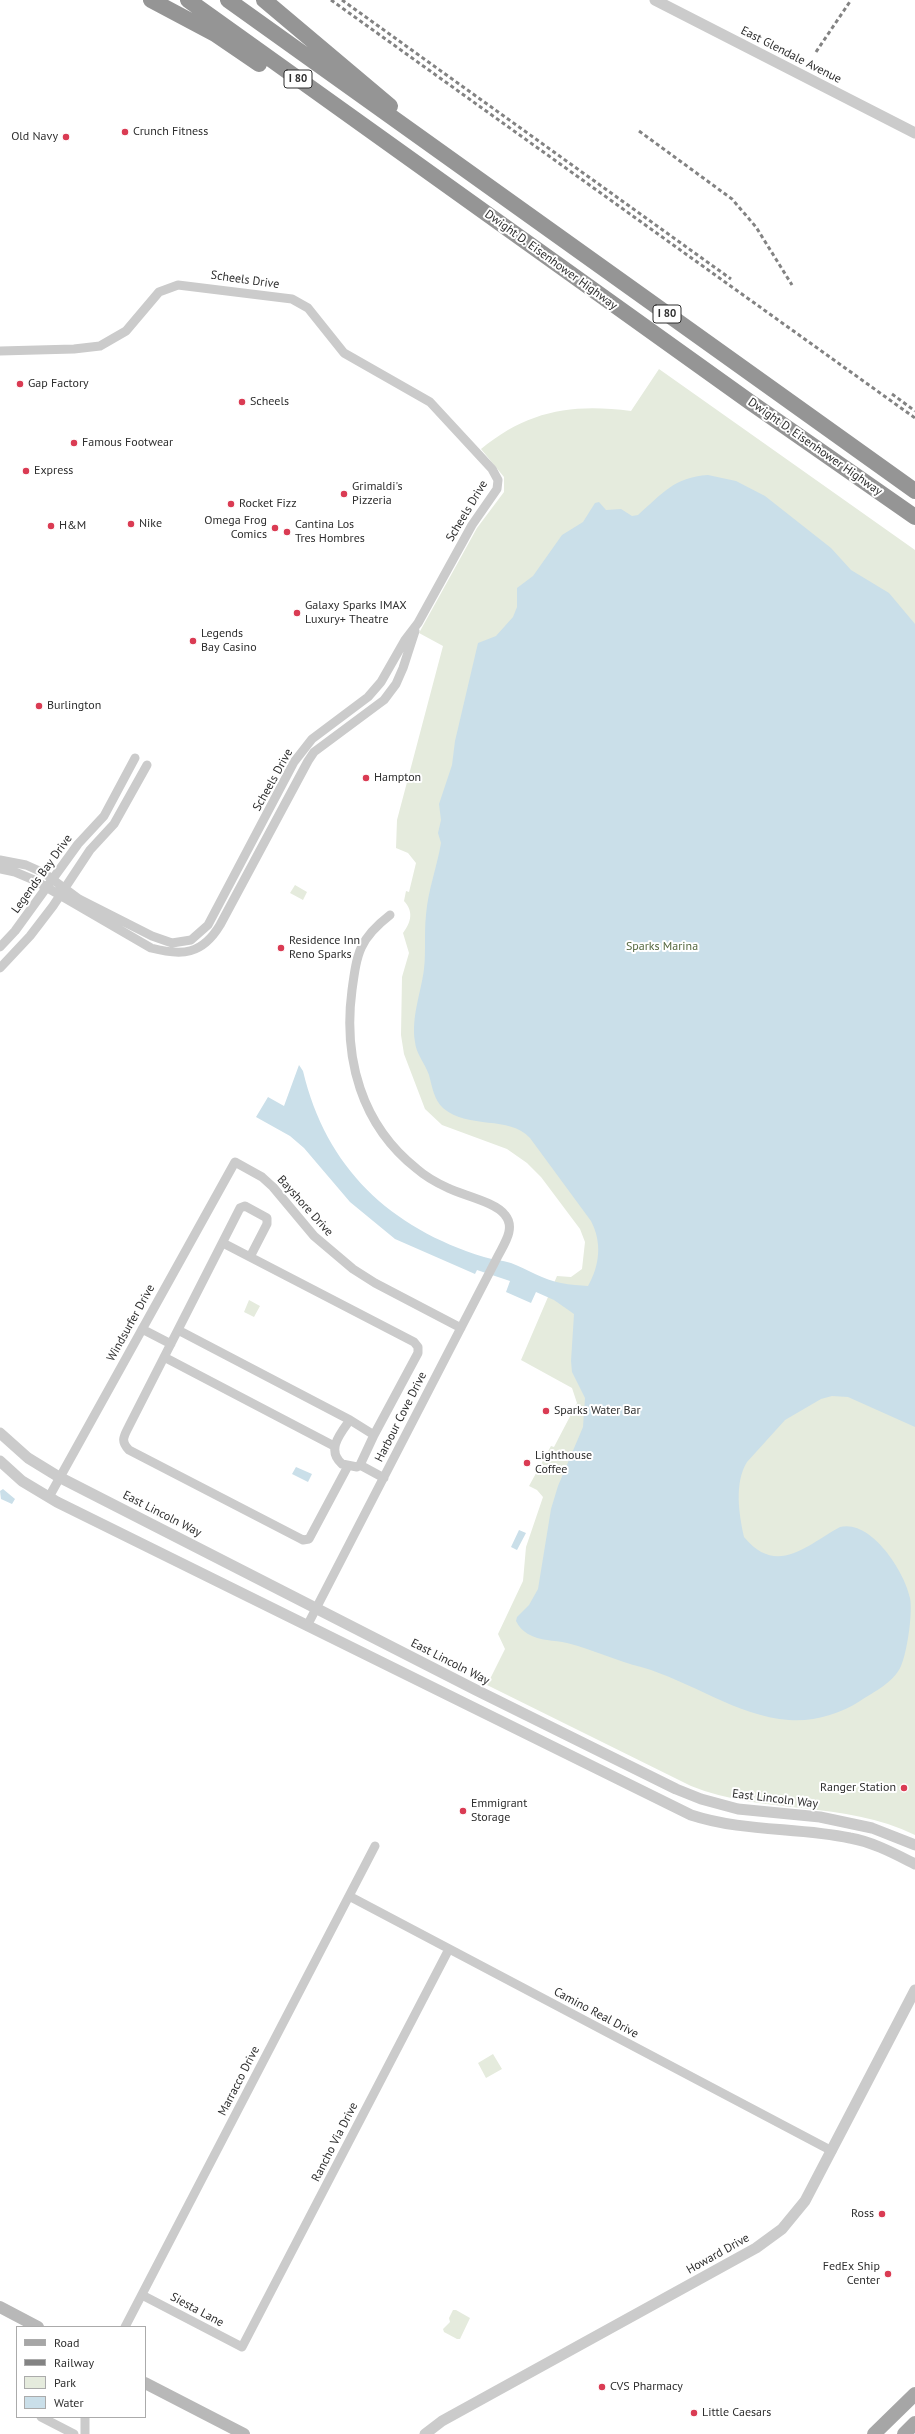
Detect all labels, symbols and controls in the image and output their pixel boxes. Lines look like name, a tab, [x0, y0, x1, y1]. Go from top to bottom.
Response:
street label: East Glendale Avenue	[738, 23, 844, 87]
road number: I 80	[284, 70, 312, 88]
place label: Crunch Fitness	[133, 125, 208, 139]
marker: Crunch Fitness	[120, 127, 130, 137]
place label: Old Navy	[11, 130, 58, 144]
marker: Old Navy	[61, 132, 71, 142]
street label: Dwight D. Eisenhower Highway	[482, 207, 620, 313]
street label: Scheels Drive	[210, 268, 280, 292]
road number: I 80	[653, 305, 681, 323]
place label: Gap Factory	[28, 377, 89, 391]
marker: Gap Factory	[15, 379, 25, 389]
place label: Scheels	[250, 395, 289, 409]
street label: Dwight D. Eisenhower Highway	[745, 395, 885, 499]
marker: Scheels	[237, 397, 247, 407]
place label: Famous Footwear	[82, 436, 173, 450]
marker: Famous Footwear	[69, 438, 79, 448]
place label: Express	[34, 464, 73, 478]
marker: Express	[21, 466, 31, 476]
street label: Scheels Drive	[443, 478, 491, 544]
place label: Grimaldi's Pizzeria	[352, 480, 402, 508]
marker: Grimaldi's Pizzeria	[339, 489, 349, 499]
place label: Rocket Fizz	[239, 497, 297, 511]
marker: Rocket Fizz	[226, 499, 236, 509]
place label: Omega Frog Comics	[204, 514, 267, 542]
place label: Nike	[139, 517, 162, 531]
place label: Cantina Los Tres Hombres	[295, 518, 365, 546]
place label: H&M	[59, 519, 86, 533]
marker: Nike	[126, 519, 136, 529]
marker: H&M	[46, 521, 56, 531]
marker: Omega Frog Comics	[270, 523, 280, 533]
marker: Cantina Los Tres Hombres	[282, 527, 292, 537]
place label: Galaxy Sparks IMAX Luxury+ Theatre	[305, 599, 407, 627]
marker: Galaxy Sparks IMAX Luxury+ Theatre	[292, 608, 302, 618]
place label: Legends Bay Casino	[201, 627, 257, 655]
marker: Legends Bay Casino	[188, 636, 198, 646]
place label: Burlington	[47, 699, 101, 713]
marker: Burlington	[34, 701, 44, 711]
street label: Scheels Drive	[250, 746, 296, 814]
place label: Hampton	[374, 771, 421, 785]
marker: Hampton	[361, 773, 371, 783]
street label: Legends Bay Drive	[9, 832, 75, 916]
place label: Residence Inn Reno Sparks	[289, 934, 360, 962]
park label: Sparks Marina	[626, 940, 698, 954]
marker: Residence Inn Reno Sparks	[276, 943, 286, 953]
street label: Bayshore Drive	[274, 1173, 336, 1239]
street label: Windsurfer Drive	[104, 1282, 158, 1364]
street label: Harbour Cove Drive	[372, 1369, 430, 1465]
place label: Sparks Water Bar	[554, 1404, 641, 1418]
marker: Sparks Water Bar	[541, 1406, 551, 1416]
place label: Lighthouse Coffee	[535, 1449, 592, 1477]
marker: Lighthouse Coffee	[522, 1458, 532, 1468]
street label: East Lincoln Way	[120, 1488, 204, 1540]
street label: East Lincoln Way	[408, 1636, 492, 1688]
place label: Ranger Station	[820, 1781, 896, 1795]
marker: Ranger Station	[899, 1783, 909, 1793]
street label: East Lincoln Way	[731, 1787, 819, 1811]
place label: Emmigrant Storage	[471, 1797, 527, 1825]
marker: Emmigrant Storage	[458, 1806, 468, 1816]
street label: Camino Real Drive	[551, 1985, 641, 2041]
street label: Marracco Drive	[215, 2044, 263, 2118]
street label: Rancho Via Drive	[309, 2100, 361, 2184]
place label: Ross	[851, 2207, 874, 2221]
marker: Ross	[877, 2209, 887, 2219]
street label: Howard Drive	[684, 2231, 752, 2277]
place label: FedEx Ship Center	[823, 2260, 880, 2288]
marker: FedEx Ship Center	[883, 2269, 893, 2279]
street label: Siesta Lane	[168, 2290, 226, 2330]
legend	[16, 2326, 146, 2418]
text: Road	[54, 2335, 79, 2350]
text: Railway	[54, 2355, 94, 2370]
text: Park	[54, 2375, 76, 2390]
place label: CVS Pharmacy	[610, 2380, 683, 2394]
marker: CVS Pharmacy	[597, 2382, 607, 2392]
text: Water	[54, 2395, 84, 2410]
place label: Little Caesars	[702, 2406, 771, 2420]
marker: Little Caesars	[689, 2408, 699, 2418]

